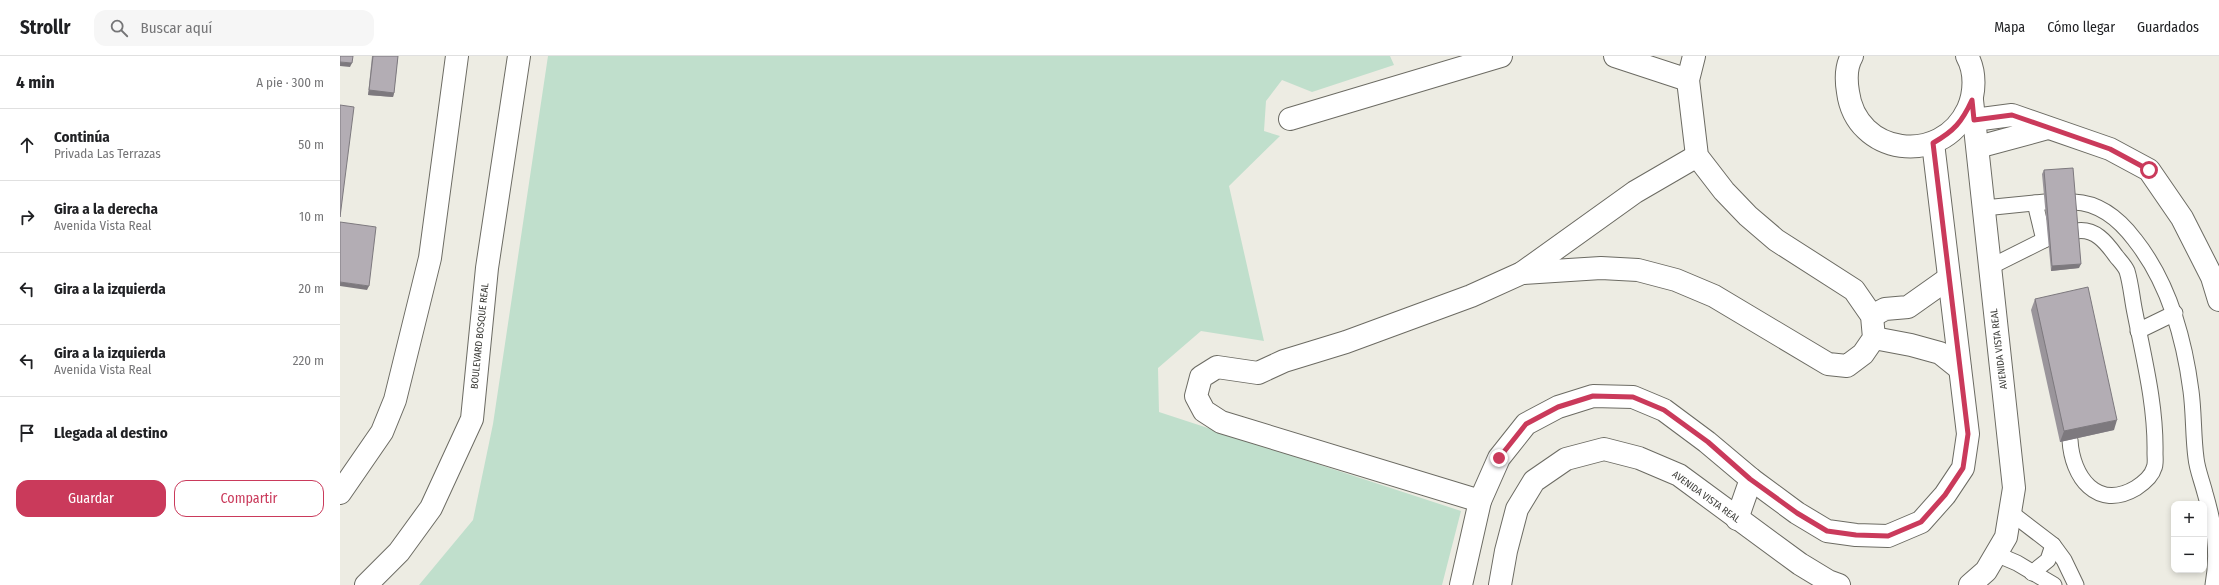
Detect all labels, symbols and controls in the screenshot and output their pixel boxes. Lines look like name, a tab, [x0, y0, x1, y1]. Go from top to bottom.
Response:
search box	[94, 10, 374, 46]
text: Strollr	[20, 16, 70, 39]
icon: search	[108, 17, 130, 39]
text: Buscar aquí	[140, 19, 212, 37]
text: Mapa	[1994, 19, 2025, 36]
text: Cómo llegar	[2047, 19, 2115, 36]
text: Guardados	[2137, 19, 2199, 36]
text: 4 min	[16, 72, 55, 93]
text: A pie · 300 m	[256, 75, 324, 90]
text: Continúa	[54, 128, 110, 146]
icon: ahead	[16, 134, 38, 156]
text: 50 m	[298, 137, 324, 152]
text: Privada Las Terrazas	[54, 146, 161, 161]
route start	[2140, 161, 2158, 179]
text: Gira a la derecha	[54, 200, 158, 218]
icon: right	[16, 206, 38, 228]
text: 10 m	[299, 209, 324, 224]
text: Avenida Vista Real	[54, 218, 151, 233]
icon: left	[16, 278, 38, 300]
text: Gira a la izquierda	[54, 280, 166, 298]
text: 20 m	[298, 281, 324, 296]
street label: BOULEVARD BOSQUE REAL	[468, 282, 492, 389]
street label: AVENIDA VISTA REAL	[1988, 308, 2010, 390]
text: Gira a la izquierda	[54, 344, 166, 362]
icon: left	[16, 350, 38, 372]
text: 220 m	[293, 353, 324, 368]
text: Avenida Vista Real	[54, 362, 151, 377]
icon: arrive	[16, 422, 38, 444]
text: Llegada al destino	[54, 424, 168, 442]
route end	[1490, 449, 1508, 467]
street label: AVENIDA VISTA REAL	[1670, 468, 1743, 526]
button: Guardar	[16, 480, 166, 517]
button: Compartir	[174, 480, 324, 517]
map controls	[2171, 501, 2207, 573]
button: +	[2171, 501, 2207, 537]
button: −	[2171, 537, 2207, 573]

